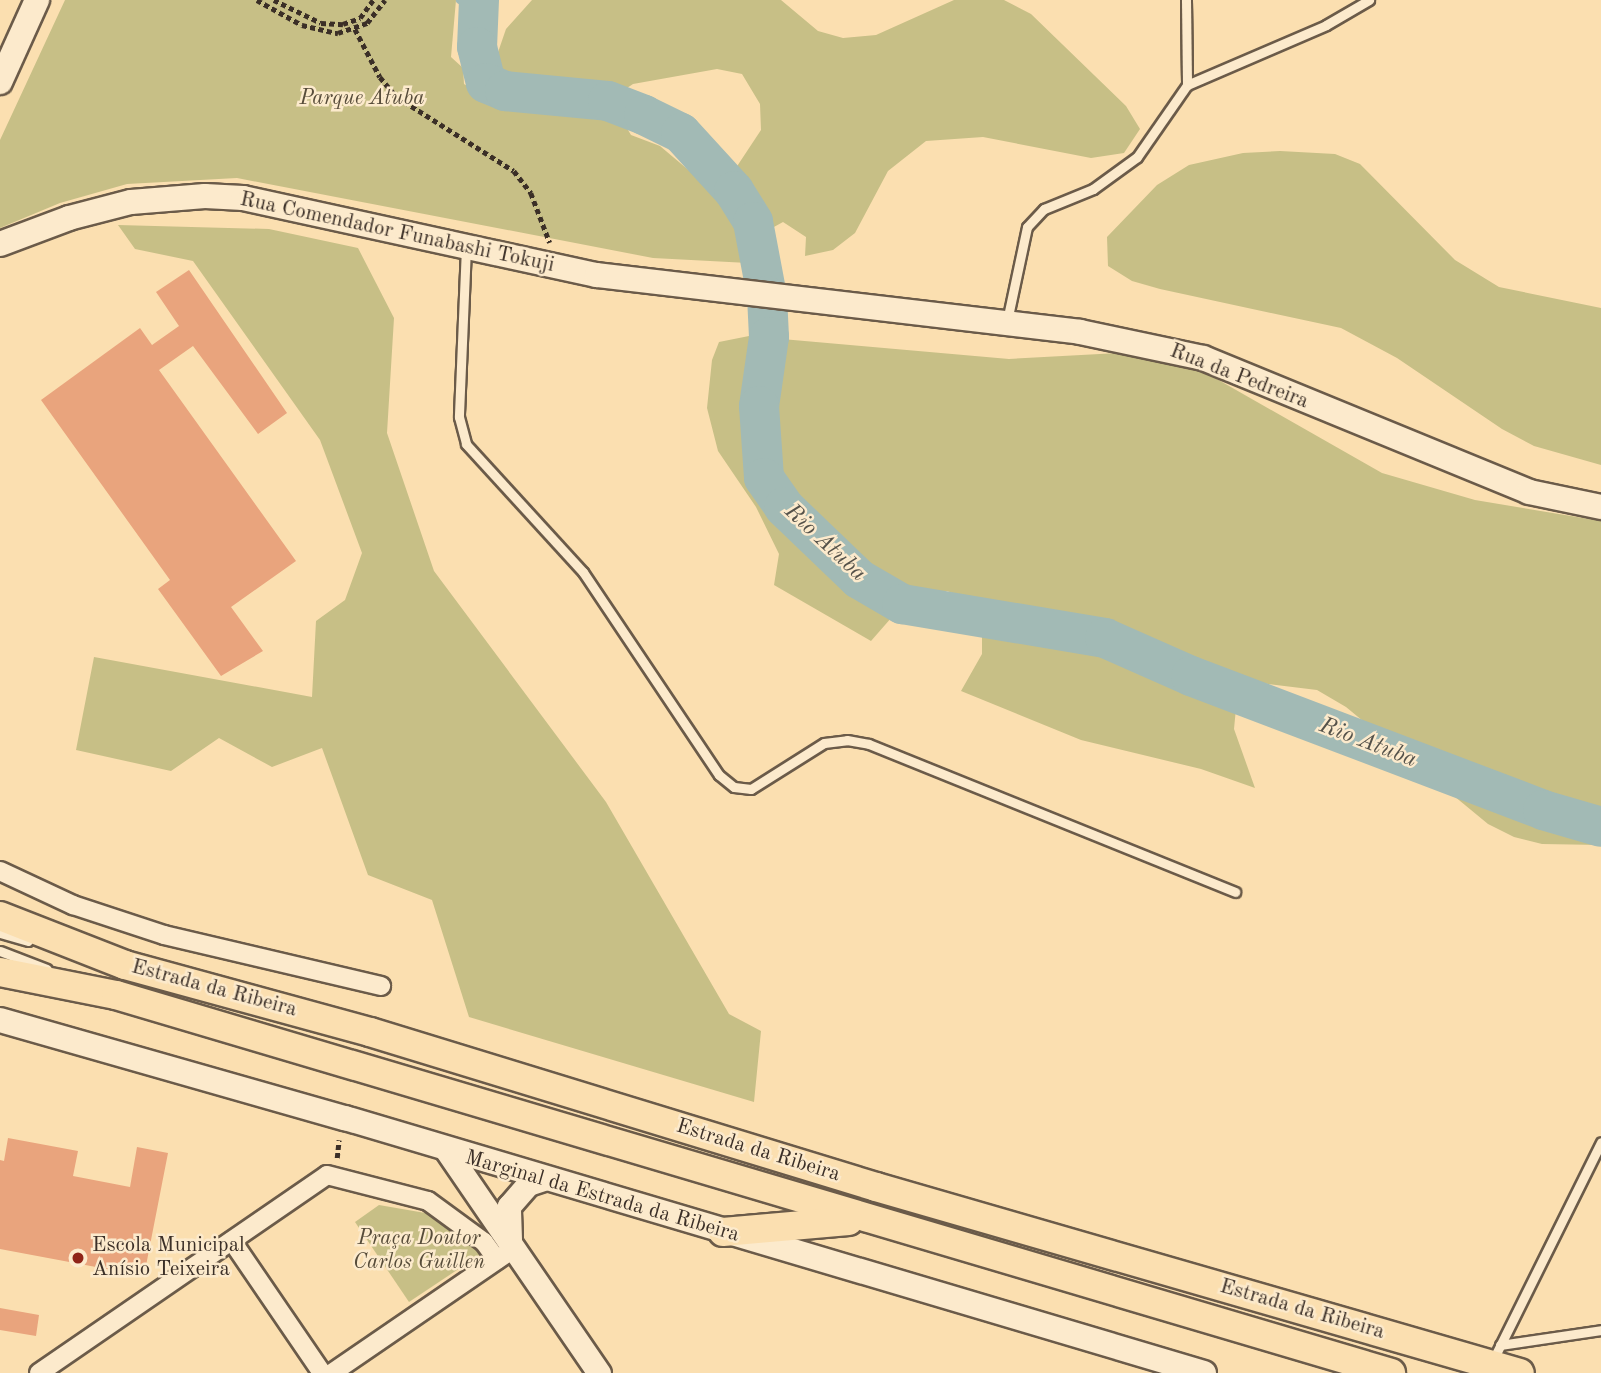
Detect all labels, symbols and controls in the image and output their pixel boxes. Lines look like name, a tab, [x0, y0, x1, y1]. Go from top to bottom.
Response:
park label: Parque Atuba	[299, 86, 425, 112]
street label: Rua Comendador Funabashi Tokuji	[238, 187, 556, 279]
street label: Rua da Pedreira	[1166, 339, 1312, 415]
water label: Rio Atuba	[778, 498, 872, 588]
water label: Rio Atuba	[1315, 712, 1421, 774]
street label: Estrada da Ribeira	[129, 955, 299, 1023]
street label: Estrada da Ribeira	[673, 1114, 843, 1188]
street label: Marginal da Estrada da Ribeira	[462, 1146, 742, 1248]
park label: Praça Doutor Carlos Guillen	[353, 1226, 485, 1276]
place label: Escola Municipal Anísio Teixeira	[92, 1233, 245, 1283]
marker: Escola Municipal Anísio Teixeira	[70, 1250, 86, 1266]
street label: Estrada da Ribeira	[1217, 1274, 1387, 1346]

